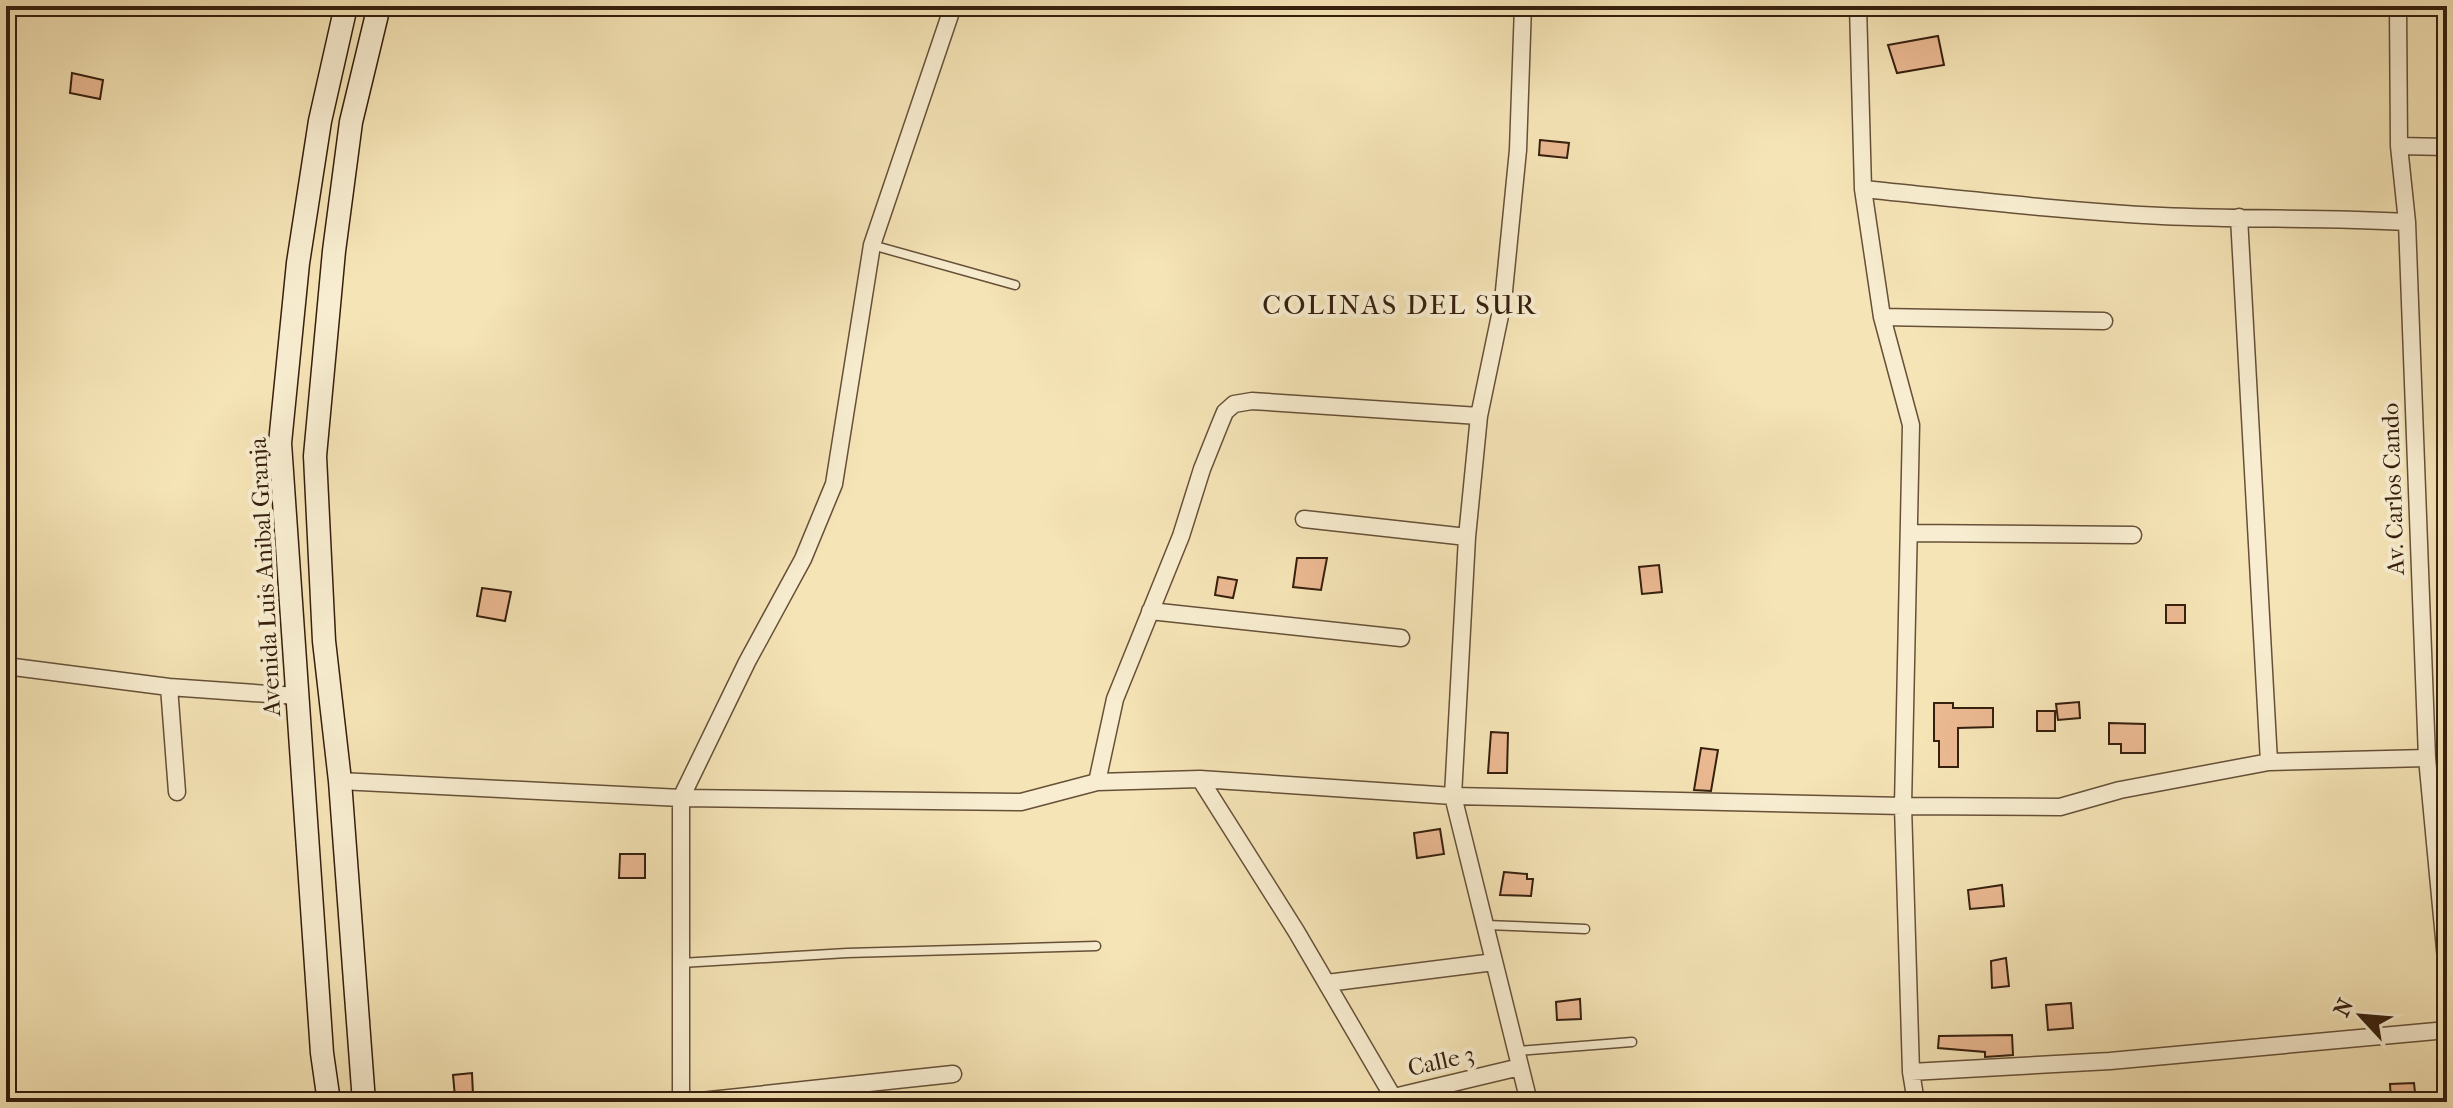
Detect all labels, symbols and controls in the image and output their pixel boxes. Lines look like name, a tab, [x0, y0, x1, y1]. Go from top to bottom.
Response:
district label: COLINAS DEL SUR	[1262, 288, 1538, 321]
street label: Av. Carlos Cando	[2376, 402, 2410, 577]
street label: Avenida Luis Anibal Granja	[244, 436, 286, 718]
north arrow	[2321, 976, 2401, 1056]
text: N	[2329, 994, 2359, 1021]
street label: Calle 3	[1405, 1040, 1477, 1082]

